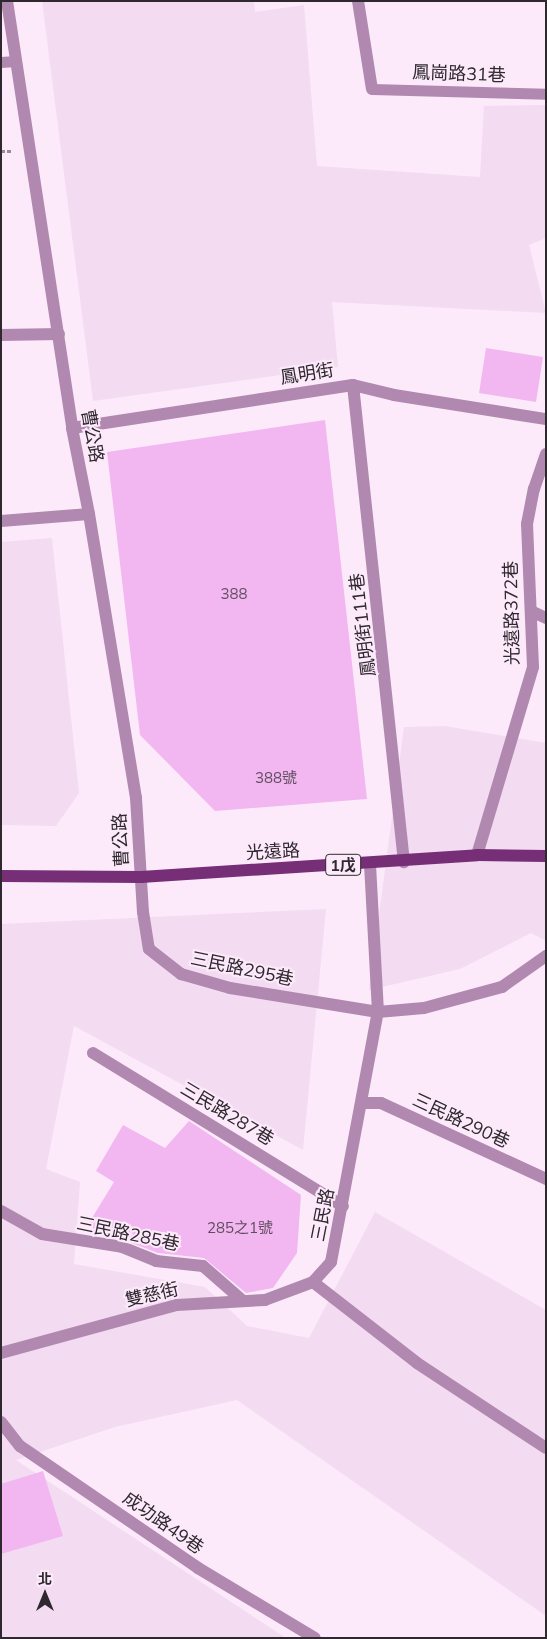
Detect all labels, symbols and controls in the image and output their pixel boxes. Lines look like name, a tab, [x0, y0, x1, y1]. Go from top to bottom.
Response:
street label: 鳳崗路31巷	[412, 62, 506, 86]
street label: 鳳明街	[279, 359, 335, 389]
street label: 曹公路	[77, 408, 107, 464]
street label: 光遠路372巷	[500, 561, 524, 665]
street label: 鳳明街111巷	[346, 572, 380, 678]
house number: 388	[221, 585, 247, 603]
house number: 388號	[255, 769, 297, 787]
street label: 曹公路	[109, 812, 133, 868]
street label: 光遠路	[245, 840, 301, 864]
road number: 1戊	[324, 852, 362, 878]
street label: 三民路295巷	[189, 948, 295, 990]
street label: 三民路287巷	[177, 1078, 277, 1150]
street label: 三民路290巷	[409, 1089, 513, 1153]
street label: 三民路	[307, 1186, 339, 1244]
street label: 三民路285巷	[75, 1213, 181, 1255]
house number: 285之1號	[207, 1219, 273, 1237]
street label: 雙慈街	[123, 1278, 181, 1312]
street label: 成功路49巷	[118, 1487, 208, 1559]
north arrow	[20, 1569, 70, 1619]
text: 北	[38, 1570, 52, 1588]

